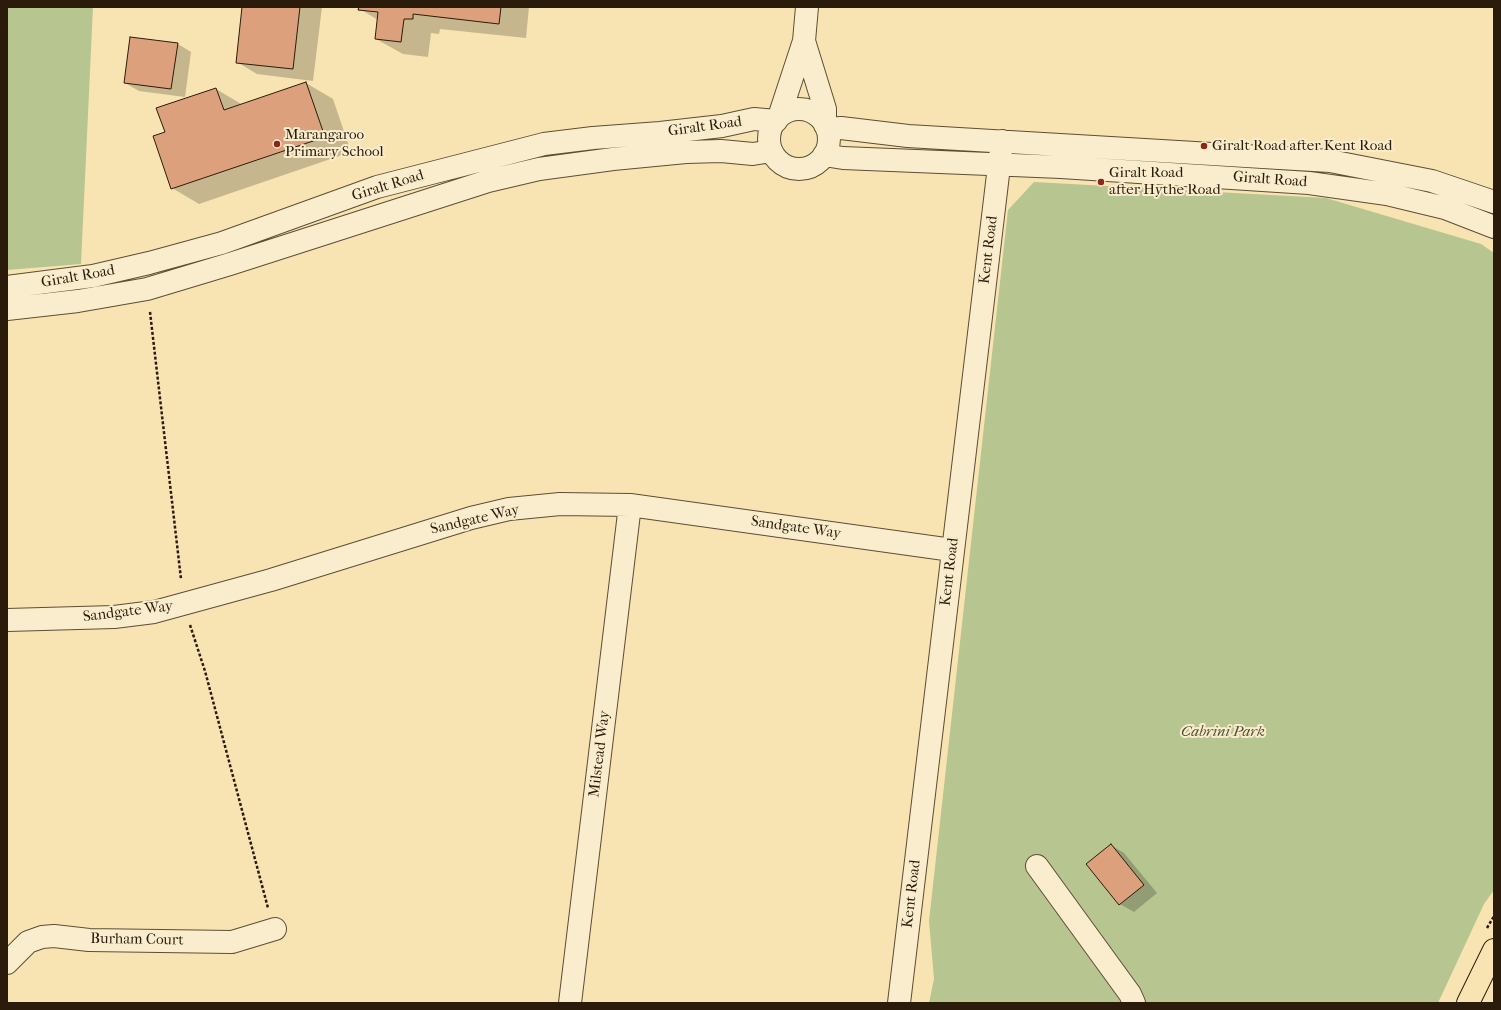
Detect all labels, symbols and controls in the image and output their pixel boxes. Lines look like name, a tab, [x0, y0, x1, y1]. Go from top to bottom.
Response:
street label: Giralt Road	[667, 113, 743, 141]
place label: Marangaroo Primary School	[285, 126, 384, 161]
place label: Giralt Road after Kent Road	[1212, 137, 1392, 155]
marker: Marangaroo Primary School	[272, 139, 282, 149]
marker: Giralt Road after Kent Road	[1199, 141, 1209, 151]
place label: Giralt Road after Hythe Road	[1109, 164, 1221, 199]
street label: Giralt Road	[350, 167, 426, 205]
street label: Giralt Road	[1232, 168, 1308, 192]
marker: Giralt Road after Hythe Road	[1096, 177, 1106, 187]
street label: Kent Road	[976, 215, 1002, 285]
street label: Giralt Road	[40, 262, 116, 292]
street label: Sandgate Way	[429, 501, 521, 539]
street label: Sandgate Way	[750, 513, 842, 543]
street label: Kent Road	[937, 537, 963, 607]
street label: Sandgate Way	[82, 598, 174, 626]
street label: Milstead Way	[586, 710, 614, 798]
park label: Cabrini Park	[1181, 723, 1265, 741]
street label: Kent Road	[899, 859, 925, 929]
street label: Burham Court	[90, 930, 184, 950]

